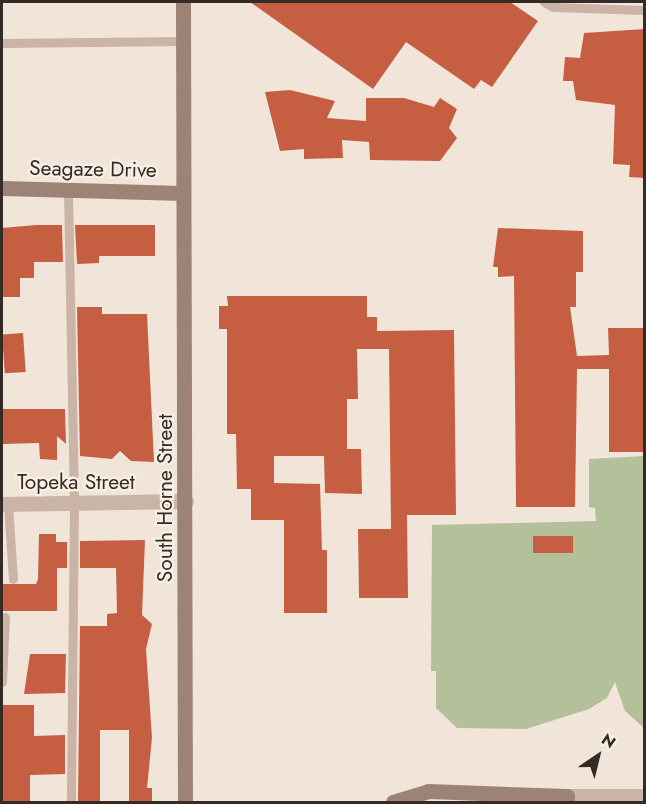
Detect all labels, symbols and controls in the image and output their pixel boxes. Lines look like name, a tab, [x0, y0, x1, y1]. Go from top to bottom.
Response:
street label: Seagaze Drive	[29, 155, 157, 183]
street label: South Horne Street	[152, 414, 178, 582]
street label: Topeka Street	[17, 469, 135, 495]
north arrow	[568, 726, 628, 786]
text: N	[597, 728, 620, 754]

